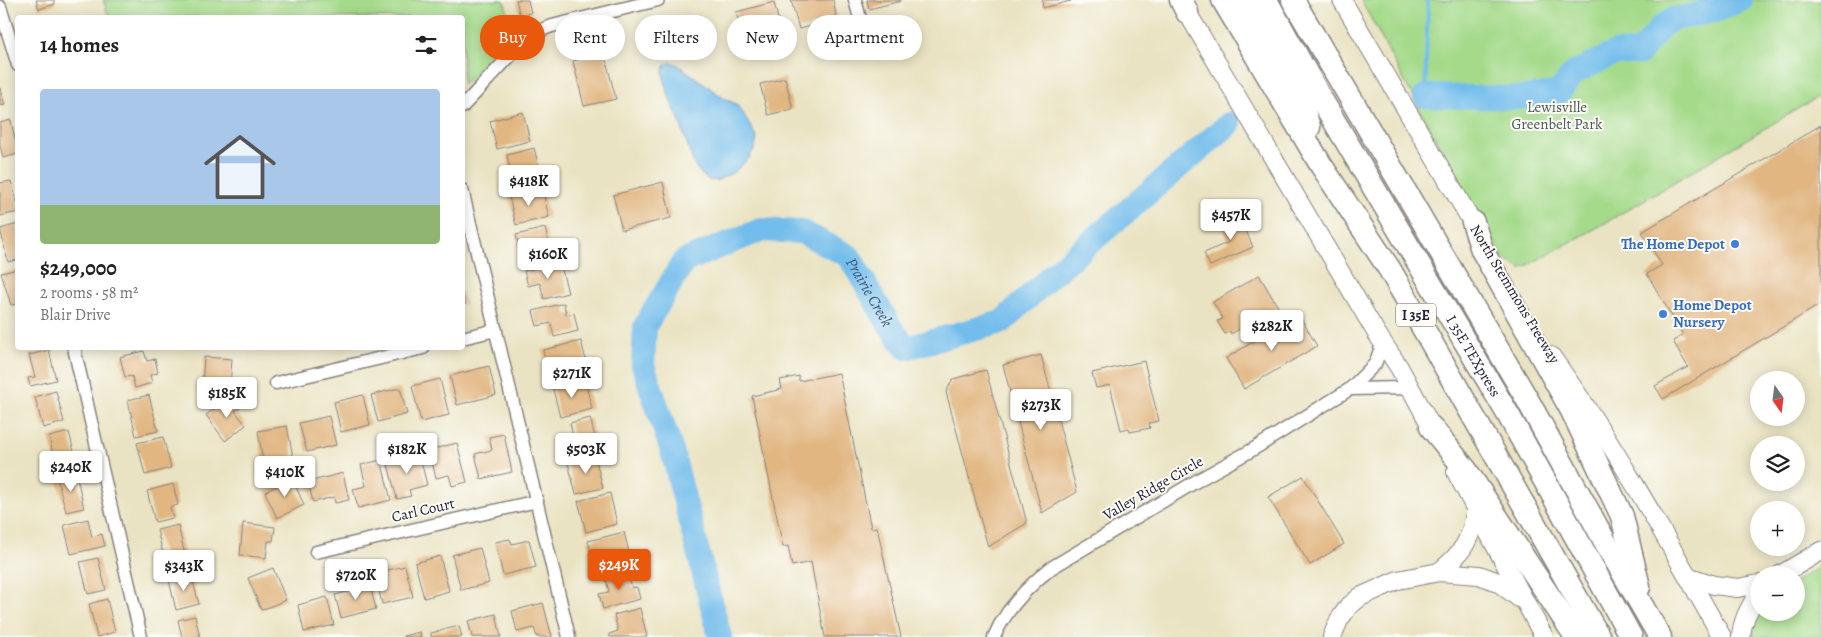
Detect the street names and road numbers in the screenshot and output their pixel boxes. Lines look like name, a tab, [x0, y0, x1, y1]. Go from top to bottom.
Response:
street label: North Stemmons Freeway	[1465, 221, 1565, 368]
road number: I 35E	[1396, 304, 1436, 326]
street label: I 35E TEXpress	[1441, 311, 1505, 401]
street label: Valley Ridge Circle	[1098, 451, 1207, 525]
street label: Carl Court	[390, 493, 457, 527]

